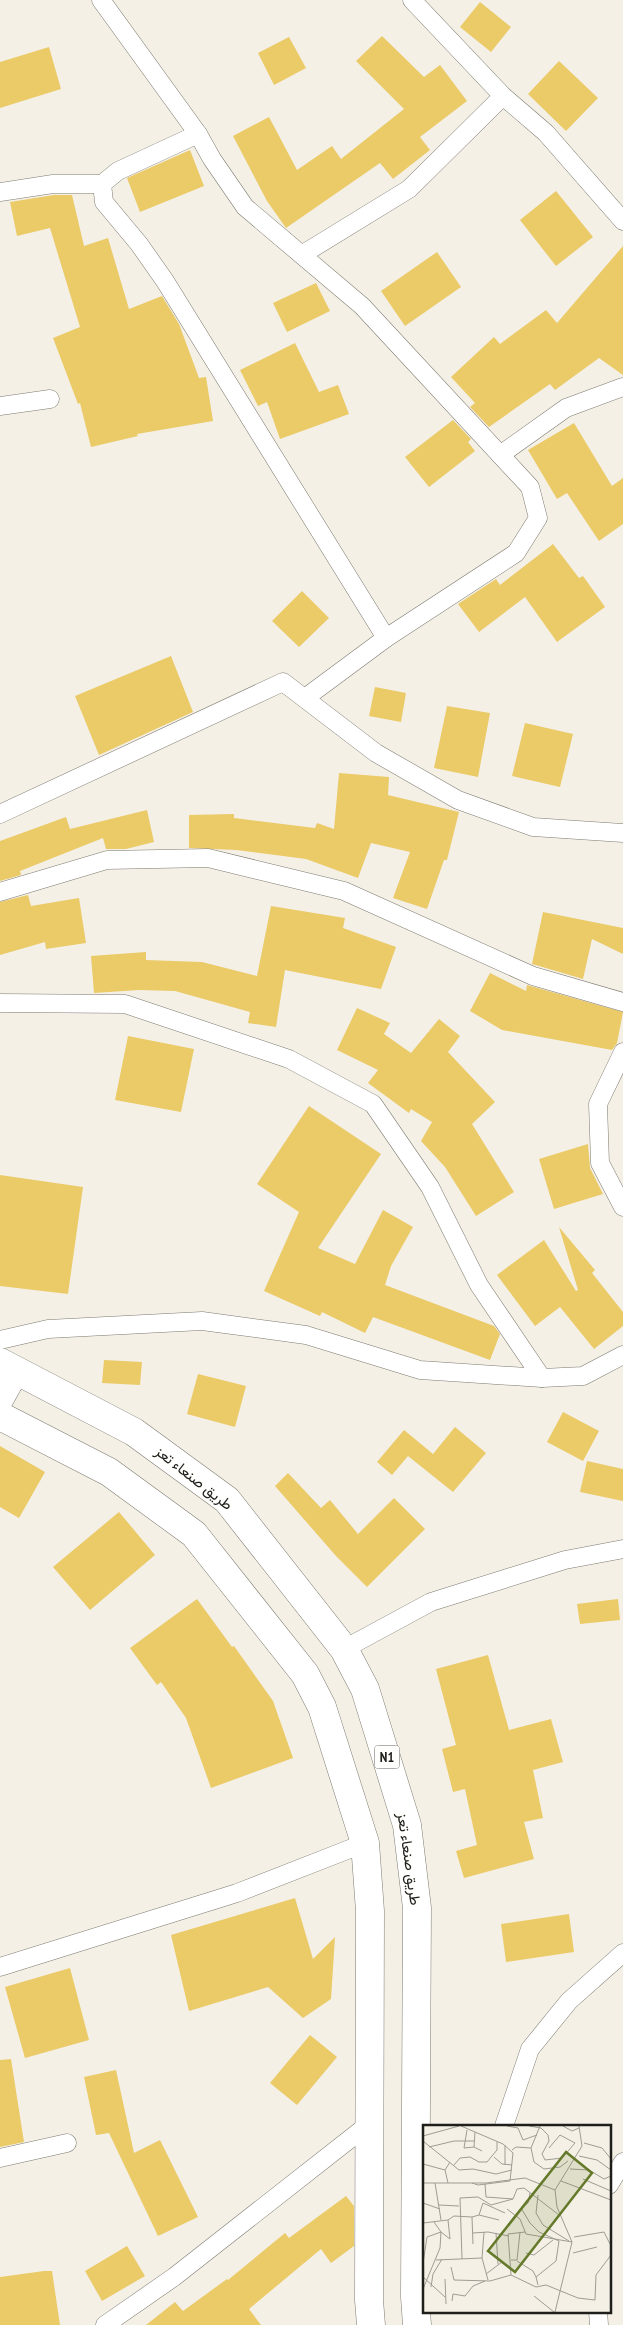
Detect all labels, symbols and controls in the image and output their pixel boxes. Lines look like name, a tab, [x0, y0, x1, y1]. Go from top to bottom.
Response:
street label: طريق صنعاء تعز	[150, 1441, 237, 1515]
road number: N1	[374, 1745, 400, 1768]
street label: طريق صنعاء تعز	[392, 1810, 425, 1907]
inset map	[423, 2125, 610, 2312]

